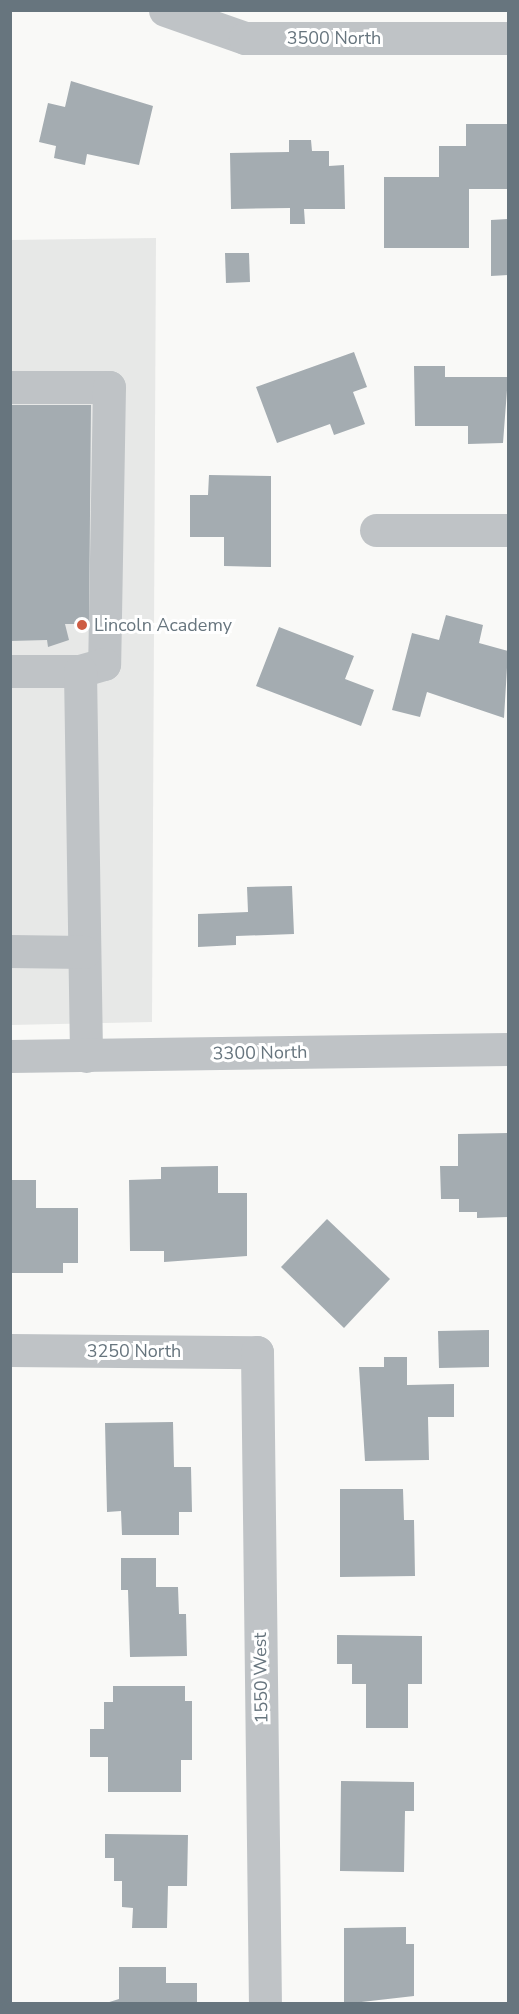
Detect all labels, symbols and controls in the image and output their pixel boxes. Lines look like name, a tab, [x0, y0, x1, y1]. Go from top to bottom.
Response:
street label: 3500 North	[287, 27, 381, 49]
place label: Lincoln Academy	[94, 614, 232, 636]
marker: Lincoln Academy	[75, 618, 89, 632]
street label: 3300 North	[213, 1041, 307, 1065]
street label: 3250 North	[87, 1340, 181, 1362]
street label: 1550 West	[249, 1632, 273, 1724]

